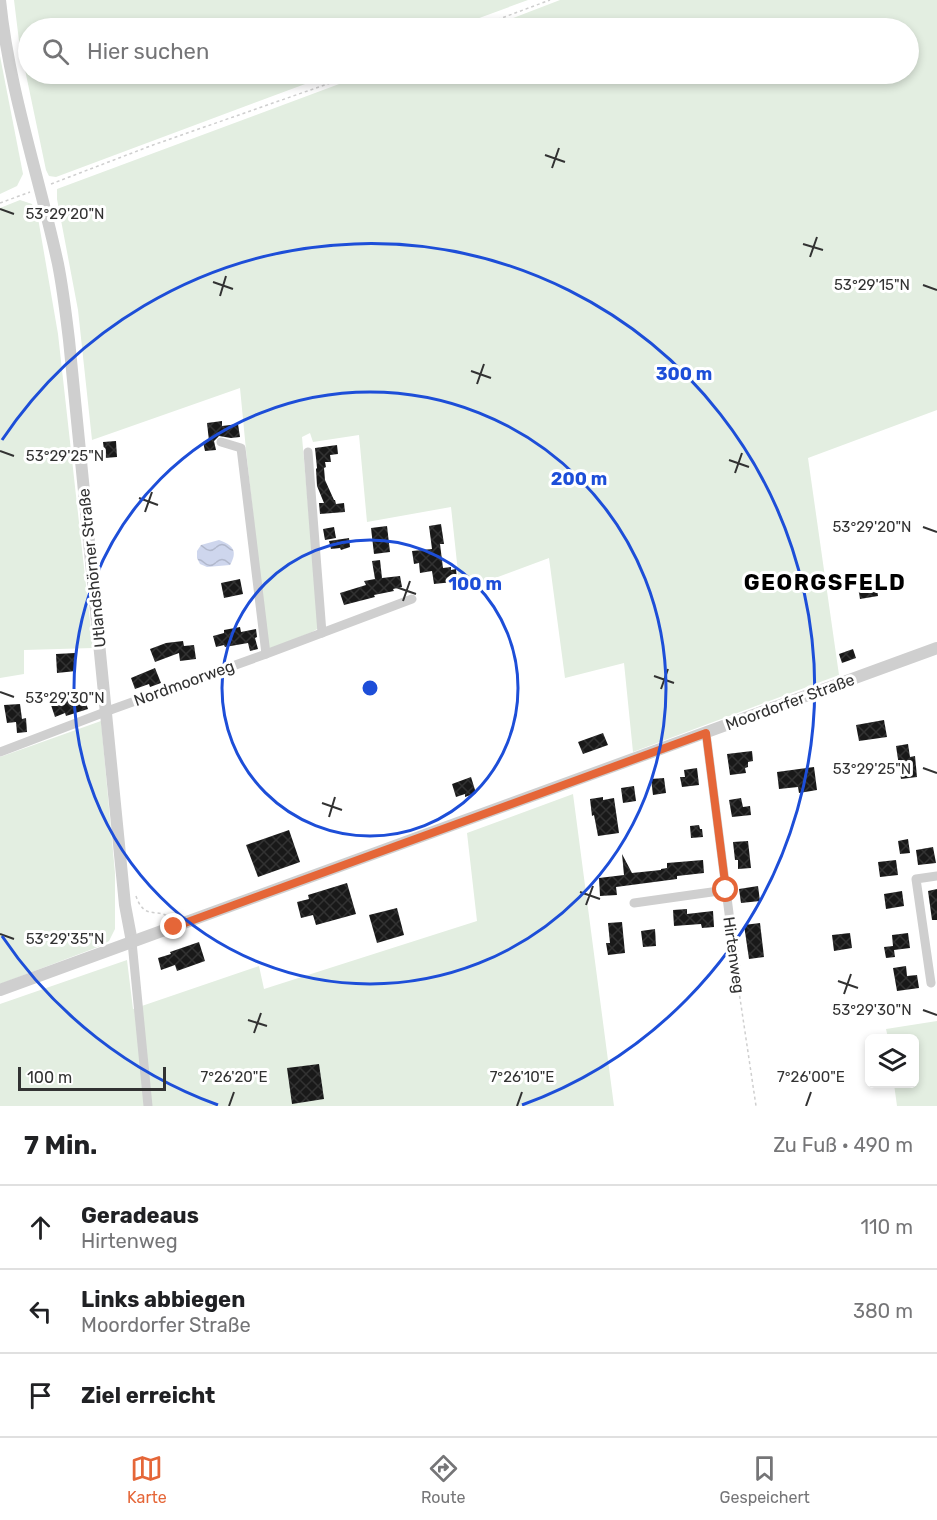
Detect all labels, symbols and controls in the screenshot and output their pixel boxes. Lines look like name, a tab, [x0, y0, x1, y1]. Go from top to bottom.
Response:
search box	[18, 18, 919, 84]
icon: search	[39, 35, 72, 68]
text: Hier suchen	[87, 38, 209, 65]
text: 53°29'20"N	[25, 205, 105, 223]
text: 53°29'15"N	[834, 276, 910, 294]
text: 300 m	[656, 363, 712, 385]
text: 53°29'25"N	[26, 447, 104, 465]
text: 200 m	[551, 468, 607, 490]
street label: Utlandshörner Straße	[74, 487, 110, 649]
text: 53°29'20"N	[832, 518, 912, 536]
district label: GEORGSFELD	[744, 569, 906, 596]
text: 100 m	[448, 573, 502, 595]
street label: Nordmoorweg	[131, 656, 237, 710]
street label: Moordorfer Straße	[723, 670, 857, 734]
centre of rings	[360, 678, 380, 698]
text: 53°29'30"N	[25, 689, 105, 707]
text: 53°29'25"N	[833, 760, 911, 778]
route start	[712, 876, 738, 902]
route end	[160, 913, 186, 939]
street label: Hirtenweg	[719, 915, 749, 995]
text: 53°29'35"N	[26, 930, 104, 948]
text: 53°29'30"N	[832, 1001, 912, 1019]
map controls	[865, 1034, 919, 1088]
button: layers	[865, 1034, 919, 1088]
scale bar	[18, 1064, 166, 1092]
text: 100 m	[27, 1068, 72, 1087]
text: 7°26'20"E	[200, 1068, 268, 1086]
text: 7°26'10"E	[490, 1068, 554, 1086]
text: 7°26'00"E	[777, 1068, 845, 1086]
text: 7 Min.	[24, 1130, 98, 1161]
text: Zu Fuß · 490 m	[773, 1133, 913, 1157]
text: Geradeaus	[81, 1202, 199, 1229]
icon: ahead	[24, 1211, 57, 1244]
text: 110 m	[861, 1215, 913, 1239]
text: Hirtenweg	[81, 1229, 178, 1253]
text: Links abbiegen	[81, 1286, 245, 1313]
icon: left	[24, 1295, 57, 1328]
text: 380 m	[853, 1299, 913, 1323]
text: Moordorfer Straße	[81, 1313, 251, 1337]
icon: arrive	[24, 1379, 57, 1412]
text: Ziel erreicht	[81, 1382, 215, 1409]
tab: Karte	[127, 1452, 167, 1507]
tab: Route	[421, 1452, 465, 1507]
tab: Gespeichert	[720, 1452, 810, 1507]

